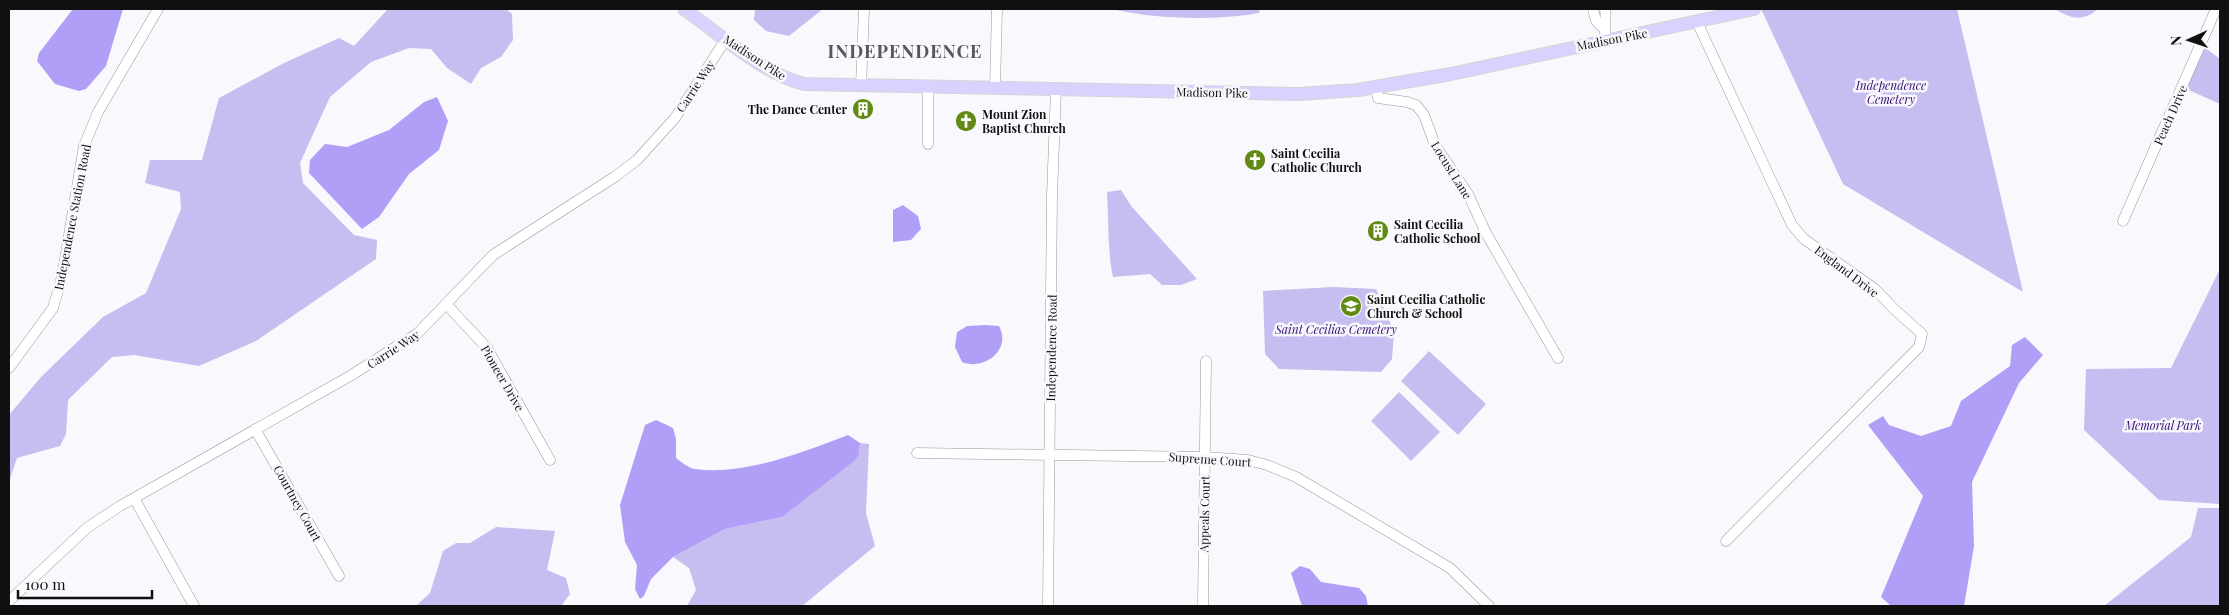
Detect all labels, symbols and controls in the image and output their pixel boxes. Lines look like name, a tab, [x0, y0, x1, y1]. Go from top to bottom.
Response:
north arrow	[2164, 15, 2214, 65]
street label: Madison Pike	[1575, 24, 1649, 54]
street label: Madison Pike	[721, 31, 789, 83]
text: N	[2166, 35, 2185, 46]
district label: INDEPENDENCE	[827, 39, 983, 63]
street label: Carrie Way	[672, 57, 718, 115]
park label: Independence Cemetery	[1855, 77, 1926, 107]
street label: Peach Drive	[2150, 82, 2190, 148]
street label: Madison Pike	[1176, 83, 1248, 101]
building icon: The Dance Center	[851, 97, 875, 121]
place label: The Dance Center	[748, 101, 847, 117]
place label: Mount Zion Baptist Church	[982, 106, 1066, 136]
church icon: Mount Zion Baptist Church	[954, 109, 978, 133]
street label: Locust Lane	[1428, 138, 1476, 202]
street label: Independence Station Road	[50, 143, 94, 291]
place label: Saint Cecilia Catholic Church	[1271, 145, 1363, 175]
church icon: Saint Cecilia Catholic Church	[1243, 148, 1267, 172]
place label: Saint Cecilia Catholic School	[1394, 216, 1481, 246]
building icon: Saint Cecilia Catholic School	[1366, 219, 1390, 243]
street label: England Drive	[1812, 242, 1882, 300]
place label: Saint Cecilia Catholic Church & School	[1367, 291, 1485, 321]
street label: Independence Road	[1042, 294, 1060, 402]
school or university icon: Saint Cecilia Catholic Church & School	[1339, 294, 1363, 318]
park label: Saint Cecilias Cemetery	[1274, 321, 1397, 337]
street label: Carrie Way	[364, 326, 422, 372]
street label: Pioneer Drive	[478, 342, 528, 414]
park label: Memorial Park	[2124, 417, 2201, 433]
street label: Supreme Court	[1168, 448, 1253, 470]
street label: Courtney Court	[270, 462, 326, 545]
street label: Appeals Court	[1195, 475, 1213, 554]
scale bar	[18, 568, 151, 600]
text: 100 m	[25, 574, 66, 594]

